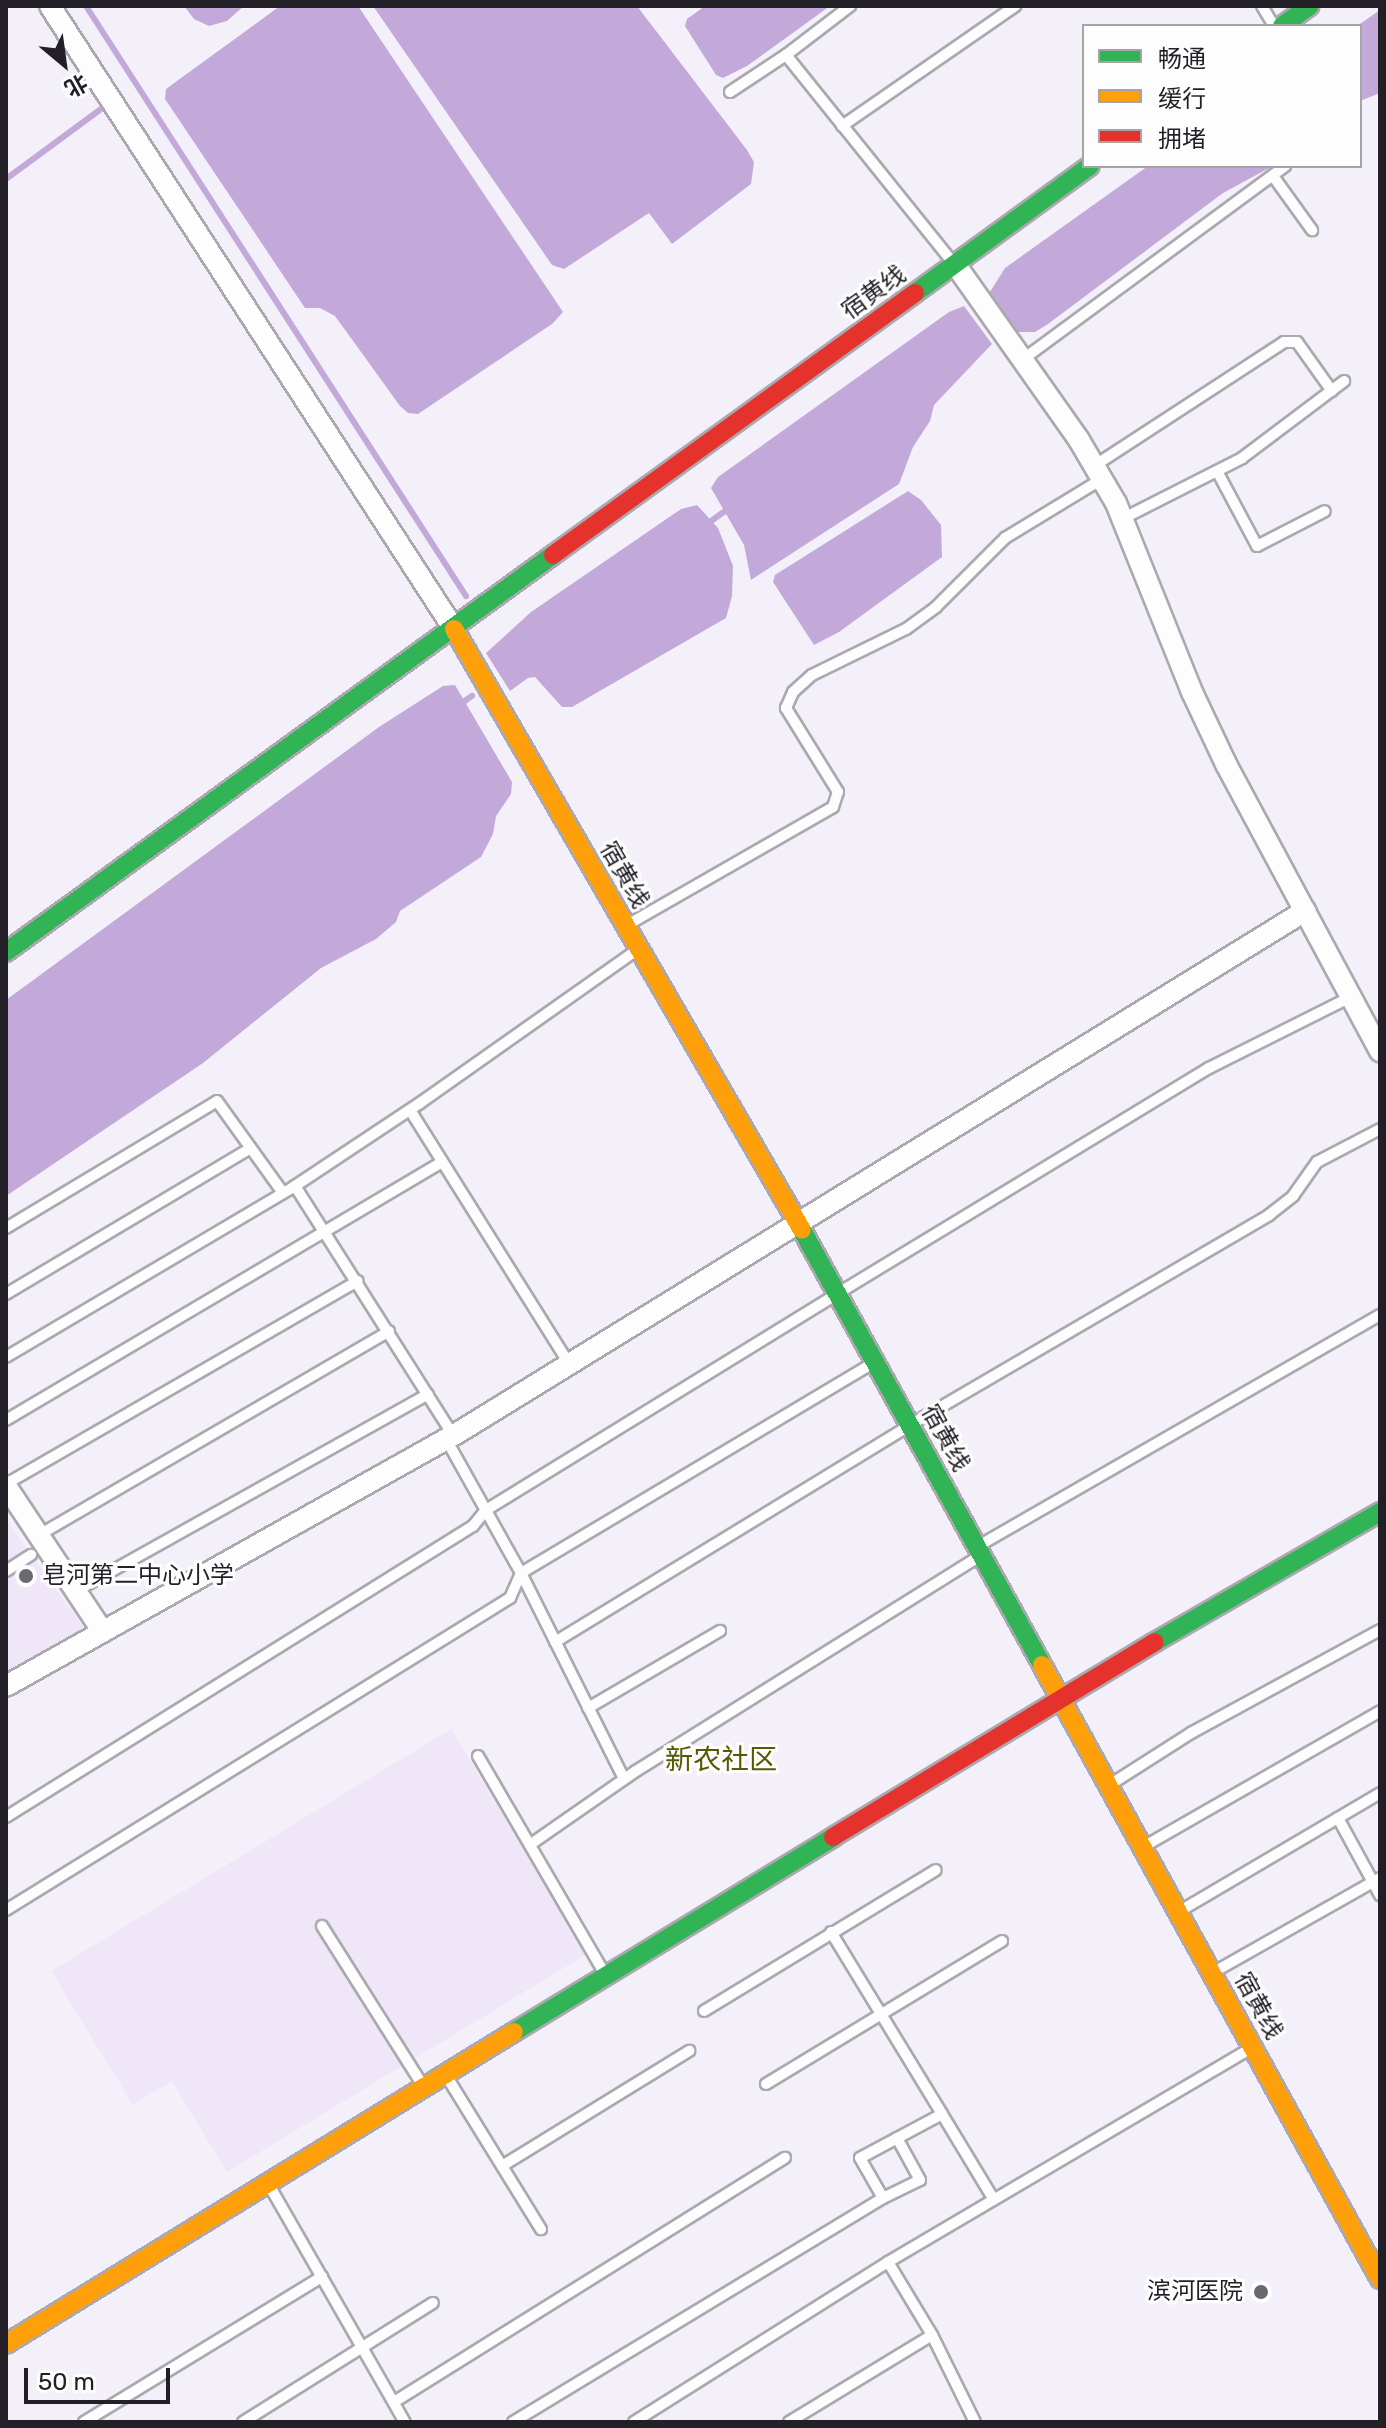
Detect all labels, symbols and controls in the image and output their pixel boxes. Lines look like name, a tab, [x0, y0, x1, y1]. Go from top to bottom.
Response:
north arrow	[24, 24, 104, 104]
legend	[1082, 24, 1362, 168]
text: 畅通	[1158, 45, 1206, 73]
text: 北	[60, 68, 92, 103]
text: 缓行	[1158, 85, 1206, 113]
text: 拥堵	[1158, 125, 1206, 153]
street label: 宿黄线	[836, 260, 912, 326]
street label: 宿黄线	[594, 837, 654, 913]
street label: 宿黄线	[915, 1400, 975, 1476]
place label: 皂河第二中心小学	[42, 1562, 234, 1590]
marker: 皂河第二中心小学	[17, 1567, 35, 1585]
district label: 新农社区	[665, 1743, 777, 1777]
street label: 宿黄线	[1228, 1968, 1288, 2044]
place label: 滨河医院	[1147, 2278, 1243, 2306]
marker: 滨河医院	[1250, 2281, 1272, 2303]
scale bar	[28, 2352, 174, 2402]
text: 50 m	[38, 2368, 95, 2396]

